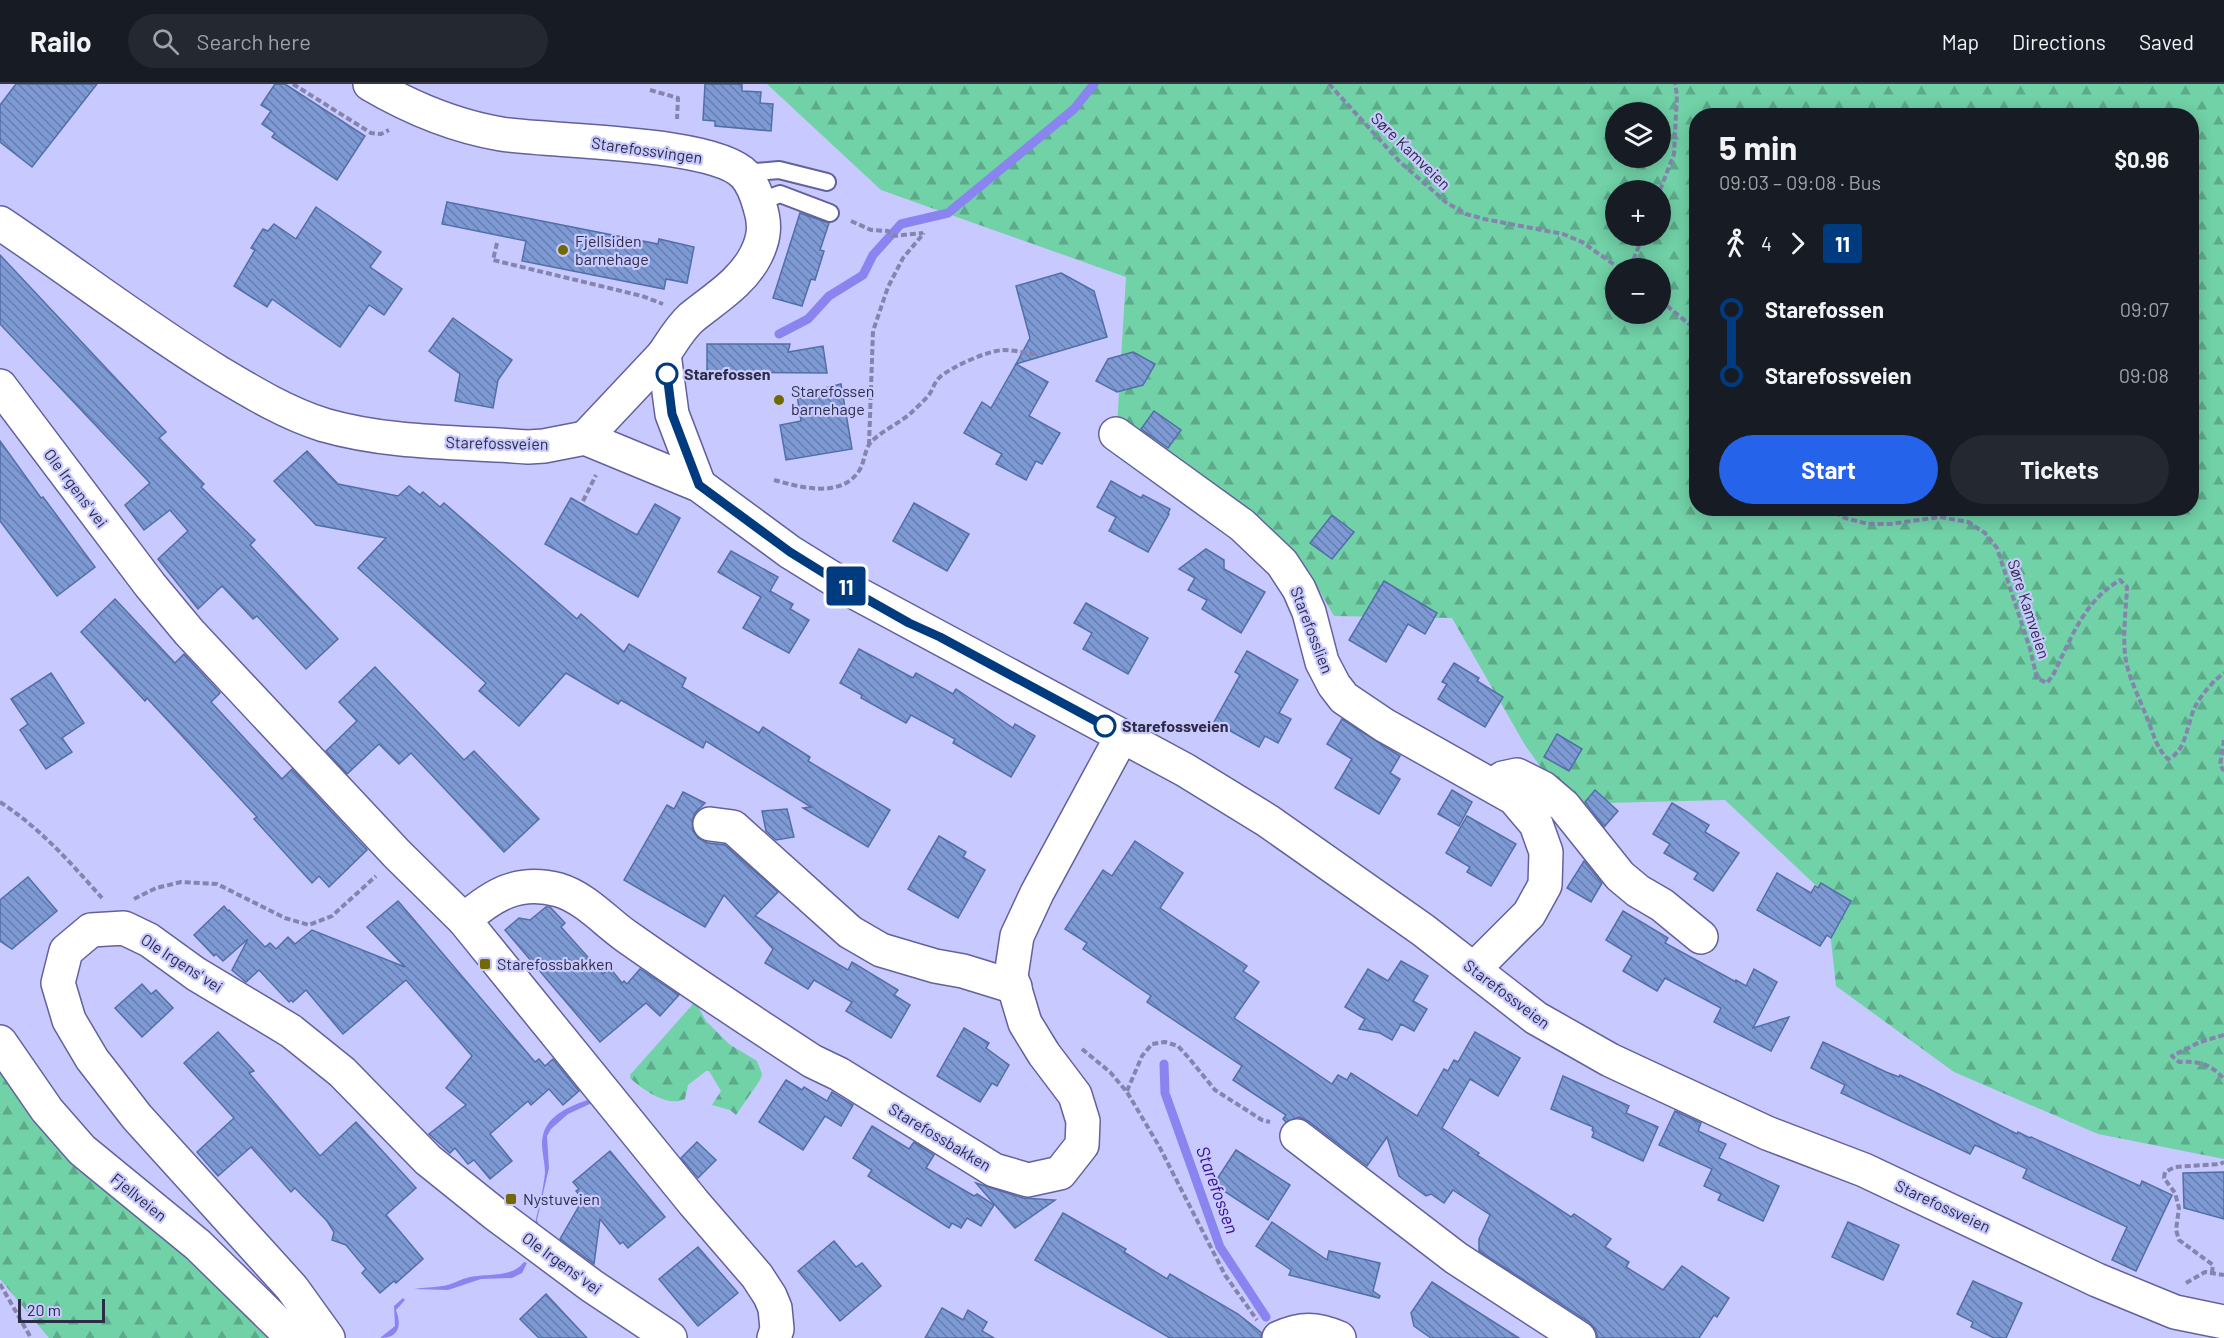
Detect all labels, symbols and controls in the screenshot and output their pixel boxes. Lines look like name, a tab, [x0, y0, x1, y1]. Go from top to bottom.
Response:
search box	[128, 14, 548, 68]
text: Railo	[30, 24, 92, 58]
icon: search	[149, 25, 182, 58]
text: Search here	[197, 28, 311, 54]
text: Map	[1942, 29, 1979, 54]
text: Directions	[2012, 29, 2106, 54]
text: Saved	[2139, 29, 2194, 54]
map controls	[1605, 102, 1671, 324]
button: layers	[1605, 102, 1671, 168]
street label: Søre Kamveien	[1368, 108, 1455, 193]
text: 5 min	[1719, 127, 1797, 167]
street label: Starefossvingen	[590, 132, 704, 167]
text: $0.96	[2114, 146, 2169, 172]
text: 09:03 – 09:08 · Bus	[1719, 170, 1881, 194]
button: +	[1605, 180, 1671, 246]
icon: walk	[1719, 227, 1752, 260]
icon: forward	[1781, 227, 1814, 260]
place label: Fjellsiden barnehage	[575, 231, 649, 268]
text: 4	[1761, 231, 1772, 255]
text: 11	[1835, 231, 1850, 256]
marker: Fjellsiden barnehage	[556, 243, 570, 257]
button: −	[1605, 258, 1671, 324]
text: Starefossen	[1765, 296, 1884, 322]
text: 09:07	[2120, 297, 2169, 321]
text: Starefossveien	[1765, 362, 1912, 388]
marker: Starefossen	[656, 363, 678, 385]
text: 09:08	[2119, 363, 2169, 387]
place label: Starefossen	[684, 364, 771, 383]
place label: Starefossen barnehage	[791, 381, 874, 418]
marker: Starefossen barnehage	[772, 393, 786, 407]
street label: Starefossveien	[445, 432, 549, 453]
button: Start	[1719, 435, 1938, 504]
button: Tickets	[1950, 435, 2169, 504]
street label: Ole Irgens' vei	[41, 445, 112, 531]
street label: Søre Kamveien	[2004, 557, 2054, 661]
line badge: 11	[819, 566, 873, 606]
text: 11	[838, 574, 854, 599]
street label: Starefosslien	[1287, 584, 1338, 676]
marker: Starefossveien	[1094, 715, 1116, 737]
place label: Starefossveien	[1122, 716, 1229, 735]
street label: Ole Irgens' vei	[138, 929, 227, 996]
place label: Starefossbakken	[497, 954, 613, 973]
street label: Starefossveien	[1460, 955, 1554, 1032]
marker: Starefossbakken	[478, 957, 492, 971]
street label: Starefossbakken	[886, 1099, 995, 1175]
water label: Starefossen	[1192, 1143, 1244, 1236]
street label: Fjellveien	[108, 1168, 171, 1225]
street label: Starefossveien	[1893, 1175, 1994, 1236]
place label: Nystuveien	[523, 1189, 600, 1208]
marker: Nystuveien	[504, 1192, 518, 1206]
street label: Ole Irgens' vei	[519, 1227, 606, 1298]
scale bar	[18, 1296, 105, 1324]
text: 20 m	[27, 1300, 61, 1319]

